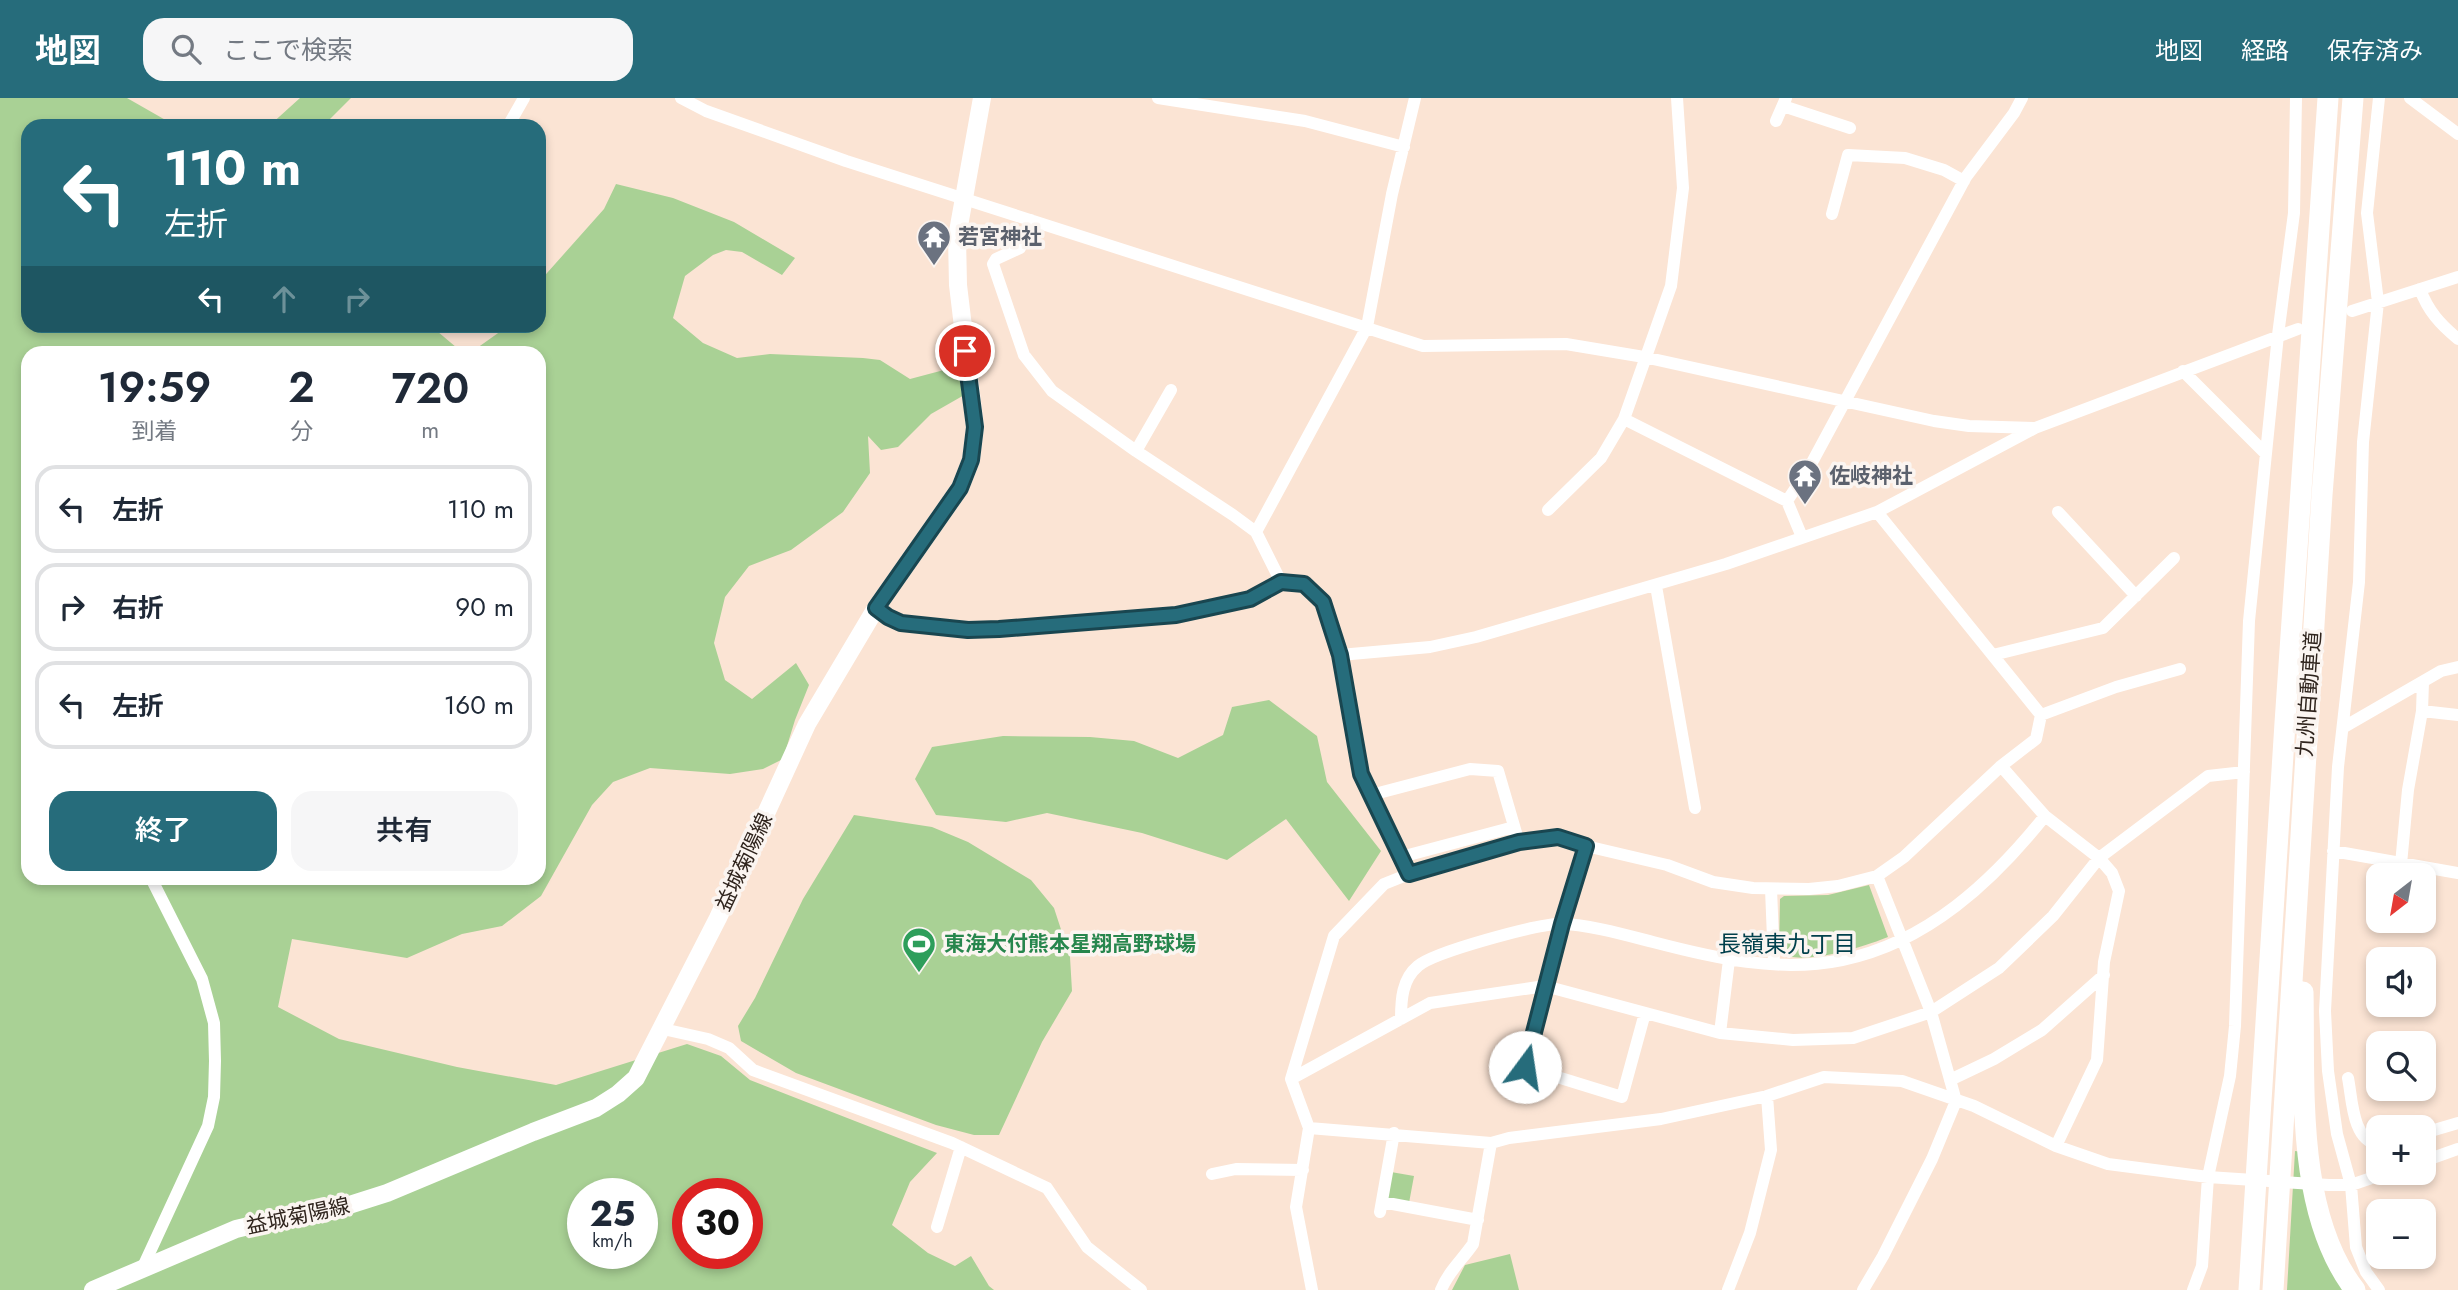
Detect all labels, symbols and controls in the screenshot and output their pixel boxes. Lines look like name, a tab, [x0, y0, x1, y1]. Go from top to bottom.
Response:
search box	[143, 18, 633, 81]
text: 地図	[35, 27, 101, 74]
icon: search	[167, 30, 205, 68]
text: ここで検索	[223, 31, 353, 69]
text: 地図	[2155, 33, 2203, 68]
text: 経路	[2241, 33, 2289, 68]
text: 保存済み	[2327, 33, 2423, 68]
text: 110 m	[164, 133, 301, 203]
icon: left	[49, 147, 140, 238]
text: 左折	[164, 201, 228, 247]
temple icon: 若宮神社	[915, 218, 953, 267]
place label: 若宮神社	[958, 222, 1042, 252]
icon: left	[192, 280, 230, 318]
icon: ahead	[265, 280, 303, 318]
icon: right	[338, 280, 376, 318]
pin	[935, 321, 995, 381]
icon: arrive	[946, 332, 984, 370]
text: 19:59	[98, 357, 211, 418]
text: 2	[288, 357, 315, 418]
text: 720	[391, 358, 469, 419]
text: m	[421, 413, 439, 447]
text: 到着	[132, 414, 178, 448]
text: 分	[290, 414, 313, 448]
temple icon: 佐岐神社	[1786, 457, 1824, 506]
place label: 佐岐神社	[1829, 461, 1913, 491]
icon: left	[53, 490, 91, 528]
text: 110 m	[447, 490, 514, 528]
text: 左折	[112, 491, 164, 529]
icon: right	[53, 588, 91, 626]
text: 90 m	[455, 588, 514, 626]
text: 右折	[112, 589, 164, 627]
street label: 九州自動車道	[2290, 630, 2328, 758]
icon: left	[53, 686, 91, 724]
text: 160 m	[444, 686, 514, 724]
text: 左折	[112, 687, 164, 725]
button: 終了	[49, 791, 277, 871]
button: 共有	[291, 791, 518, 871]
street label: 益城菊陽線	[708, 808, 780, 916]
north arrow	[2366, 863, 2436, 933]
map controls	[2366, 863, 2436, 1269]
sports icon: 東海大付熊本星翔高野球場	[900, 925, 938, 974]
district label: 長嶺東九丁目	[1718, 927, 1856, 961]
place label: 東海大付熊本星翔高野球場	[944, 929, 1196, 959]
button: sound	[2366, 947, 2436, 1017]
position arrow	[1488, 1030, 1562, 1104]
button: search	[2366, 1031, 2436, 1101]
button: +	[2366, 1115, 2436, 1185]
speed limit sign: 30	[672, 1178, 763, 1269]
text: 25	[590, 1189, 635, 1239]
street label: 益城菊陽線	[244, 1190, 352, 1242]
button: −	[2366, 1199, 2436, 1269]
text: km/h	[592, 1228, 633, 1254]

